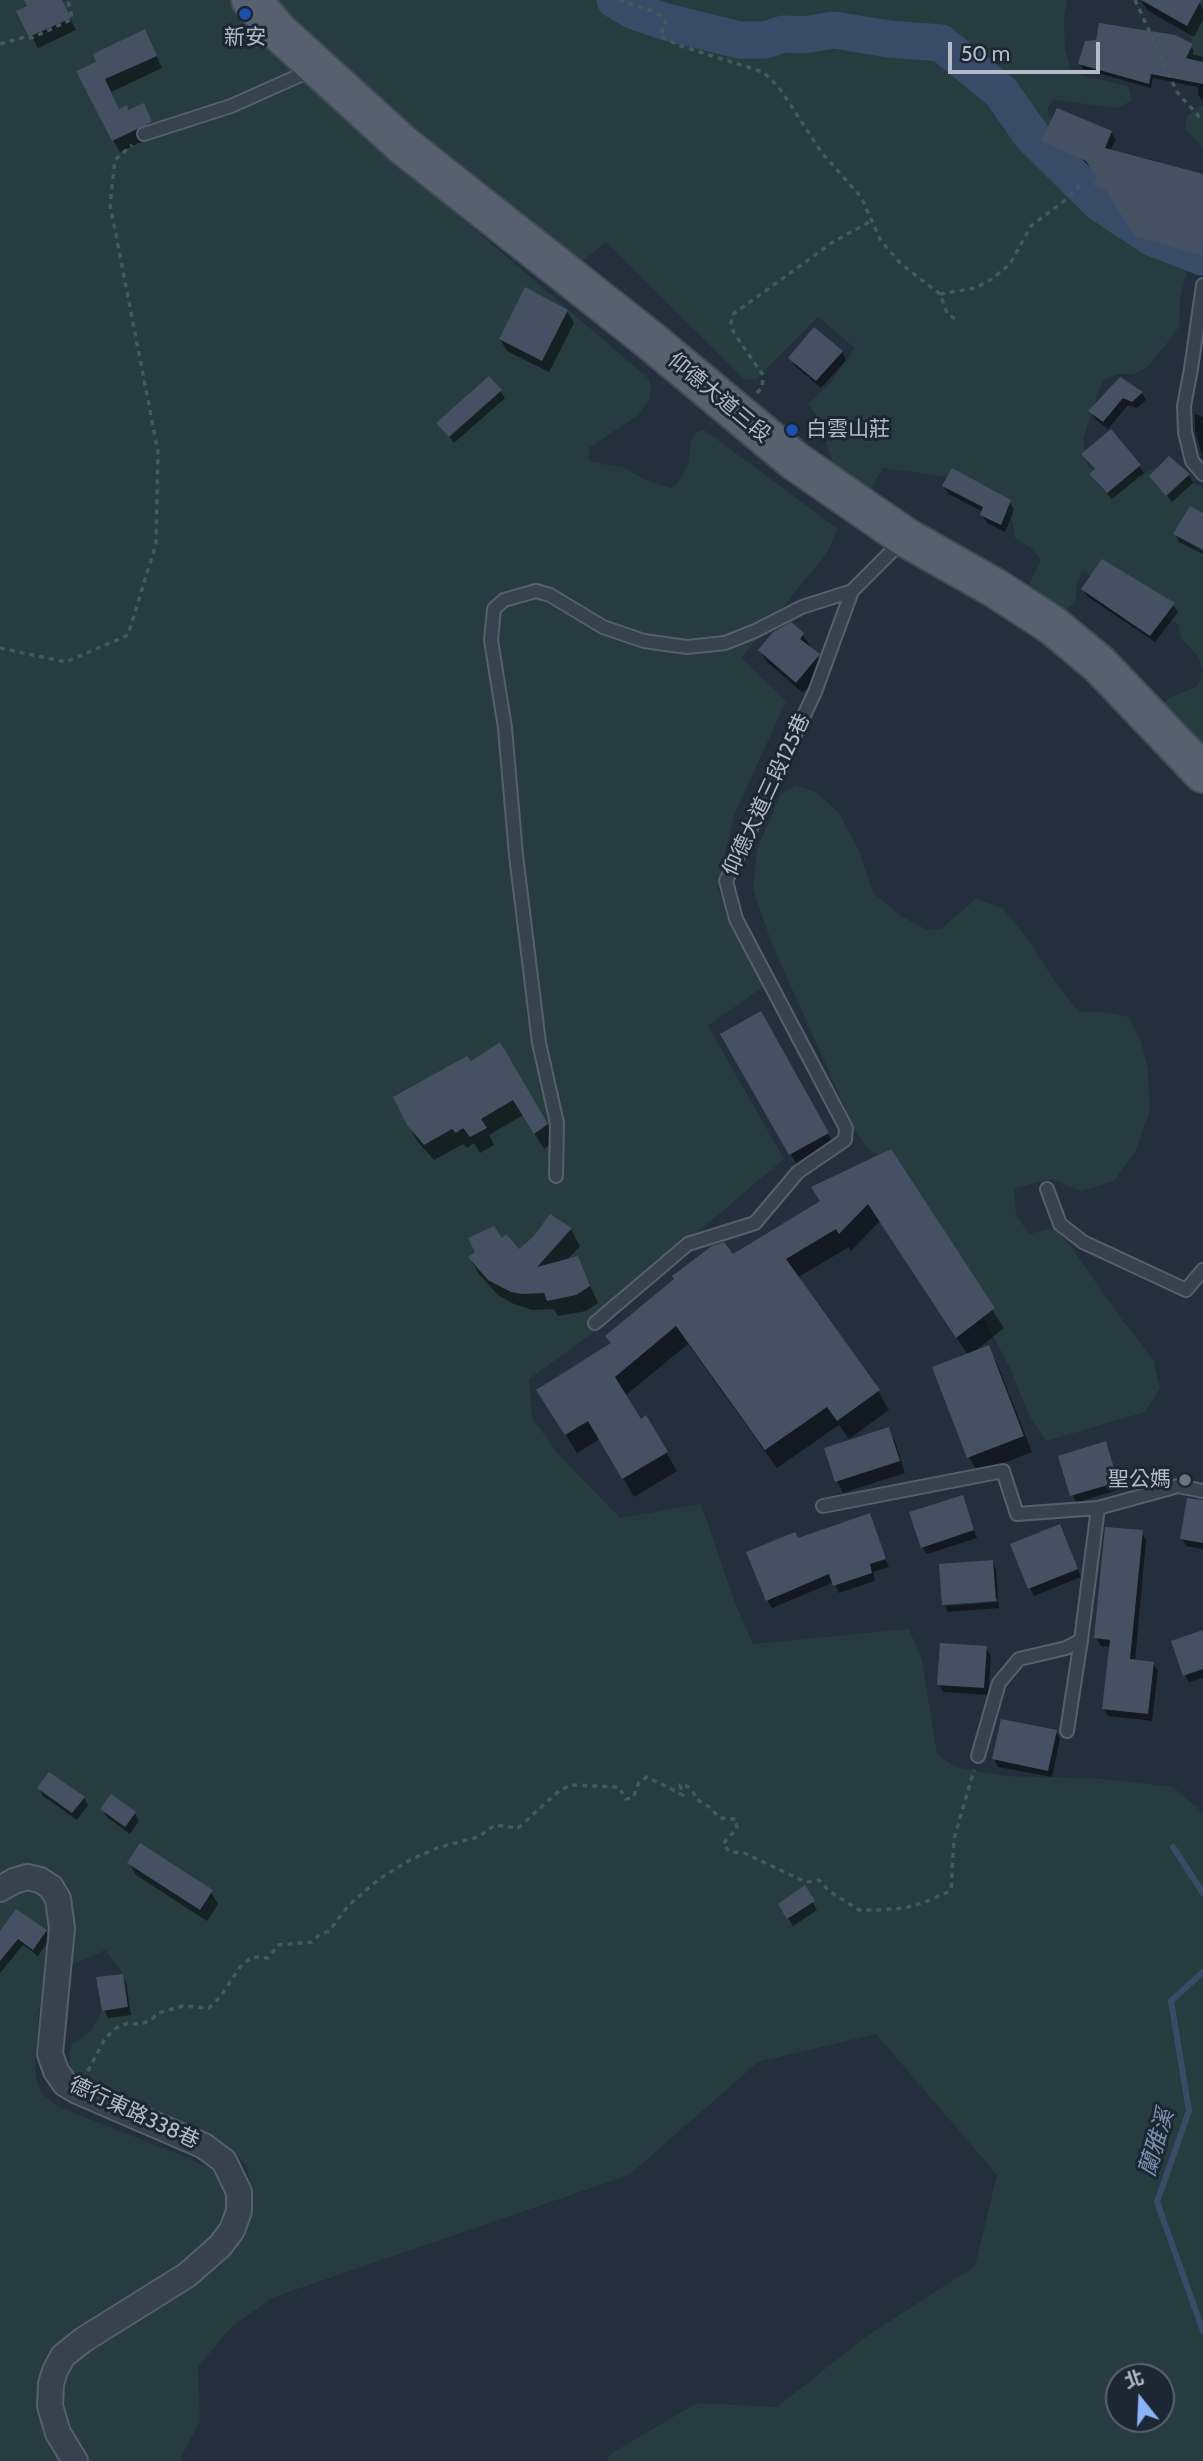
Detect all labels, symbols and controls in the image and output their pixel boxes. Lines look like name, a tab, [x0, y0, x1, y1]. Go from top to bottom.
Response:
marker: 新安	[237, 6, 253, 22]
place label: 新安	[224, 25, 266, 51]
scale bar	[951, 28, 1103, 72]
text: 50 m	[961, 41, 1010, 66]
street label: 仰德大道三段	[663, 348, 775, 448]
place label: 白雲山莊	[806, 417, 890, 443]
marker: 白雲山莊	[784, 422, 800, 438]
street label: 仰德大道三段125巷	[718, 710, 816, 880]
place label: 聖公媽	[1108, 1467, 1171, 1493]
marker: 聖公媽	[1177, 1472, 1193, 1488]
street label: 德行東路338巷	[65, 2072, 203, 2154]
water label: 蘭雅溪	[1134, 2106, 1180, 2180]
north arrow	[1105, 2363, 1175, 2433]
text: 北	[1121, 2366, 1147, 2393]

